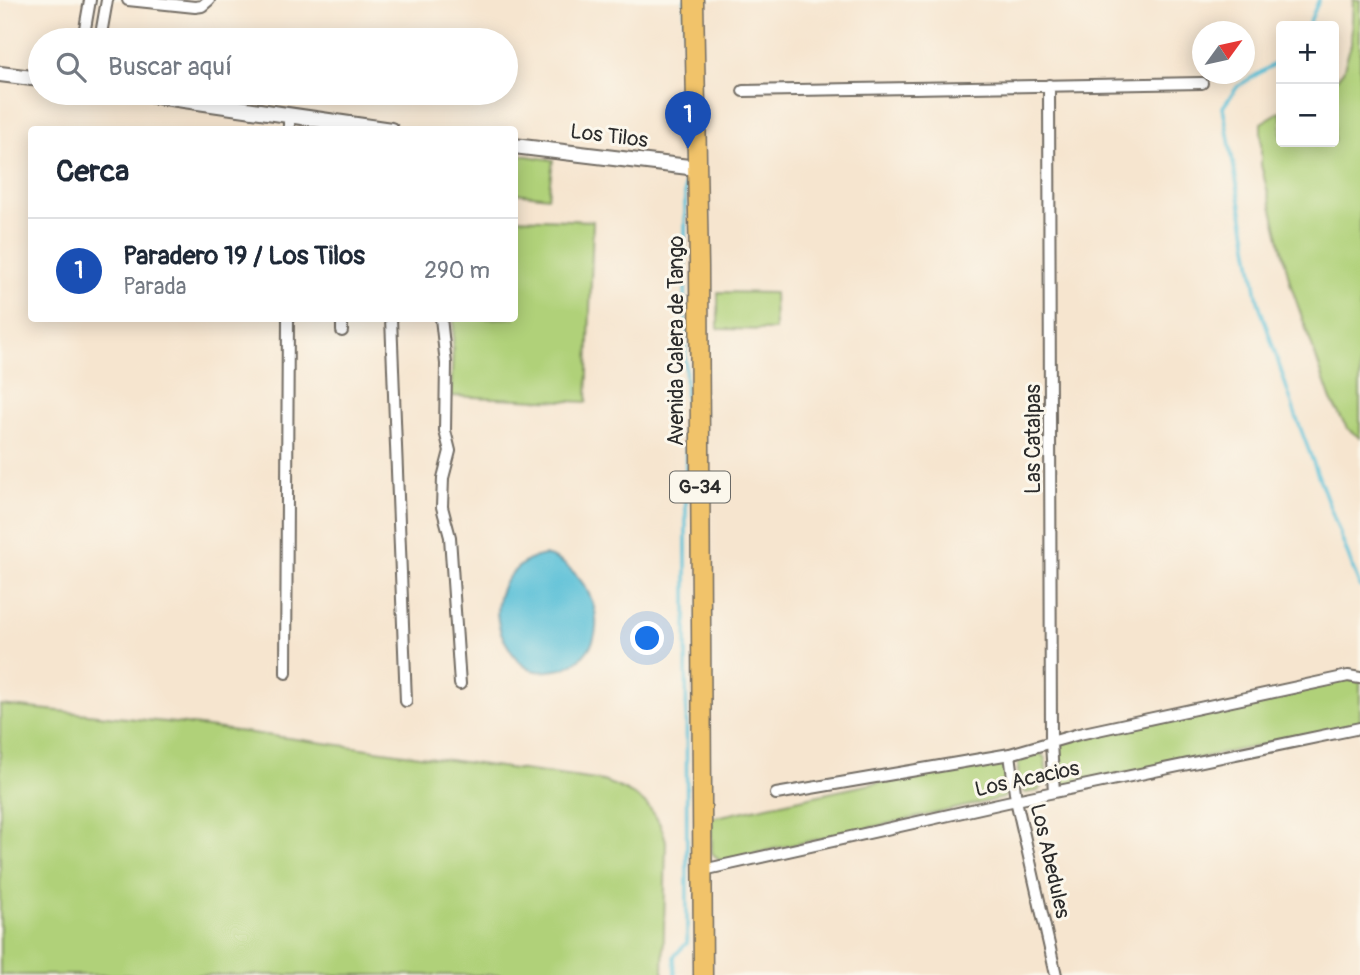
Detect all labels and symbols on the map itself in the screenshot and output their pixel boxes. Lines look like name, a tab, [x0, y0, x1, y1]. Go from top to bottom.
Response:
north arrow	[1192, 21, 1255, 84]
pin: 1	[665, 91, 711, 149]
street label: Los Tilos	[569, 118, 650, 154]
street label: Avenida Calera de Tango	[663, 236, 690, 446]
street label: Las Catalpas	[1020, 383, 1047, 494]
road number: G-34	[670, 472, 730, 502]
your location	[630, 621, 664, 655]
street label: Los Acacios	[972, 755, 1082, 803]
street label: Los Abedules	[1024, 801, 1076, 922]

